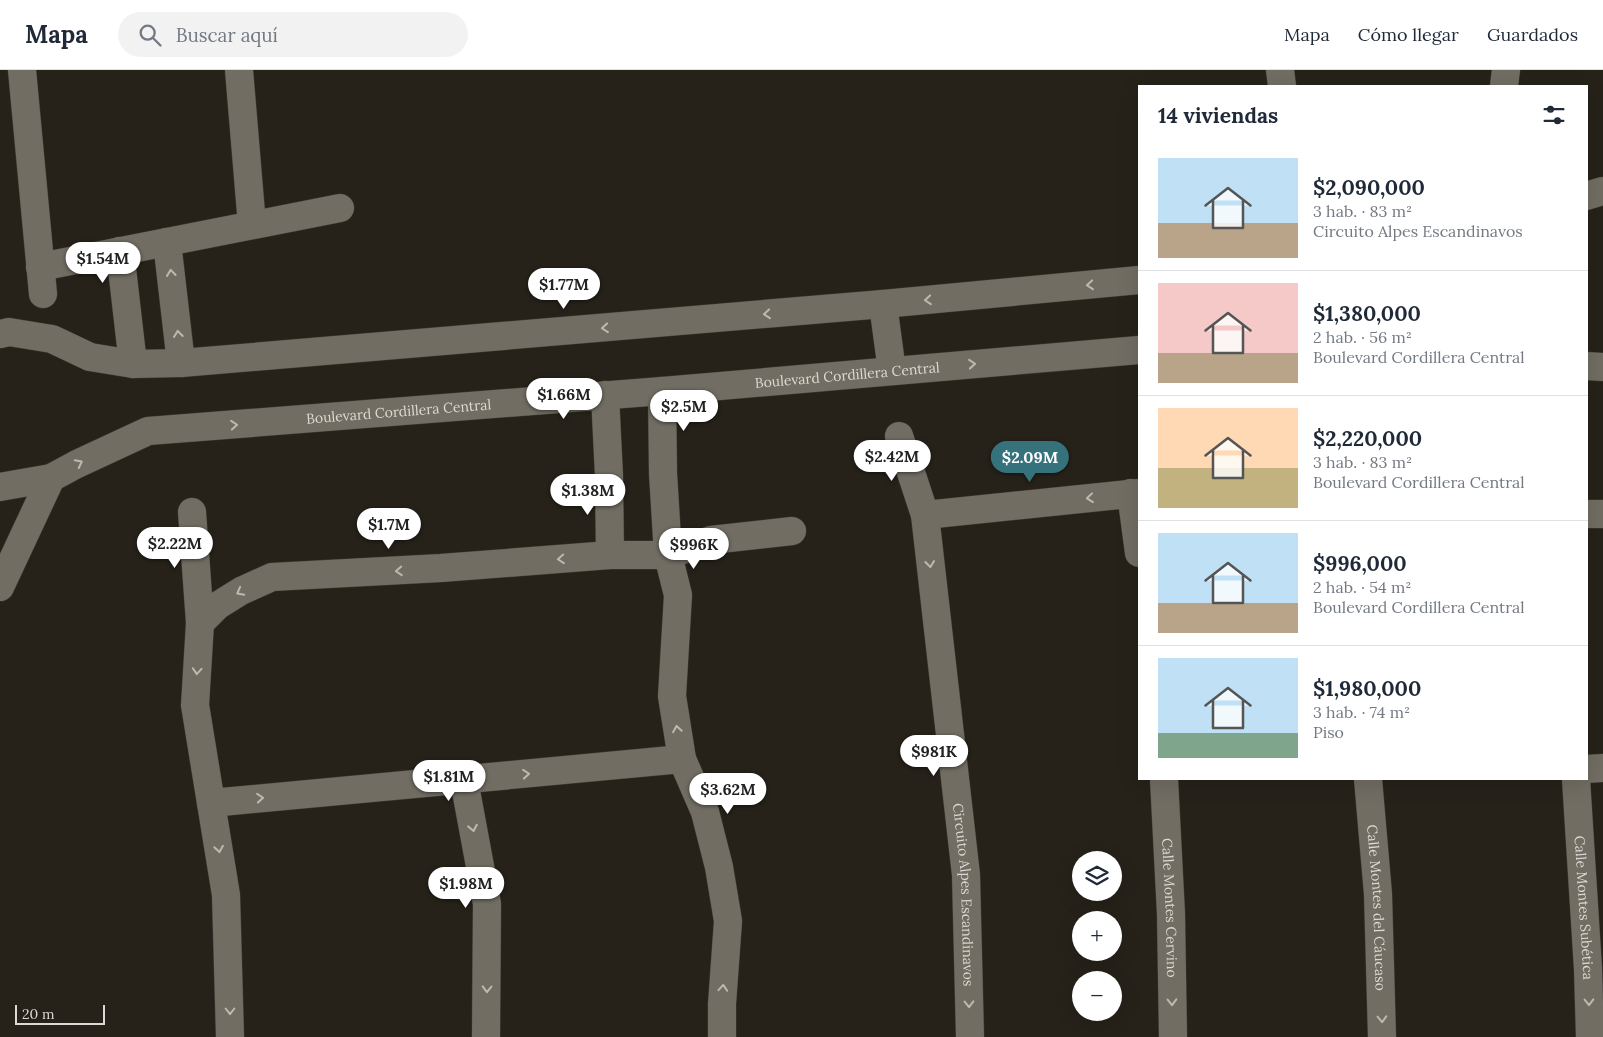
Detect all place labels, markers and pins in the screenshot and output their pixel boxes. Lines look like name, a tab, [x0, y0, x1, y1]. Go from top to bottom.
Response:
pin: $1.54M	[62, 242, 144, 284]
pin: $1.77M	[523, 268, 605, 310]
pin: $1.66M	[523, 378, 605, 420]
pin: $2.5M	[649, 390, 719, 432]
pin: $2.42M	[851, 440, 933, 482]
pin: $2.09M	[989, 440, 1071, 483]
pin: $1.38M	[547, 474, 629, 516]
pin: $1.7M	[354, 508, 424, 550]
pin: $2.22M	[134, 526, 216, 569]
pin: $996K	[659, 528, 729, 570]
pin: $981K	[899, 734, 969, 777]
pin: $1.81M	[408, 760, 490, 802]
pin: $3.62M	[687, 772, 769, 815]
pin: $1.98M	[425, 866, 507, 909]

